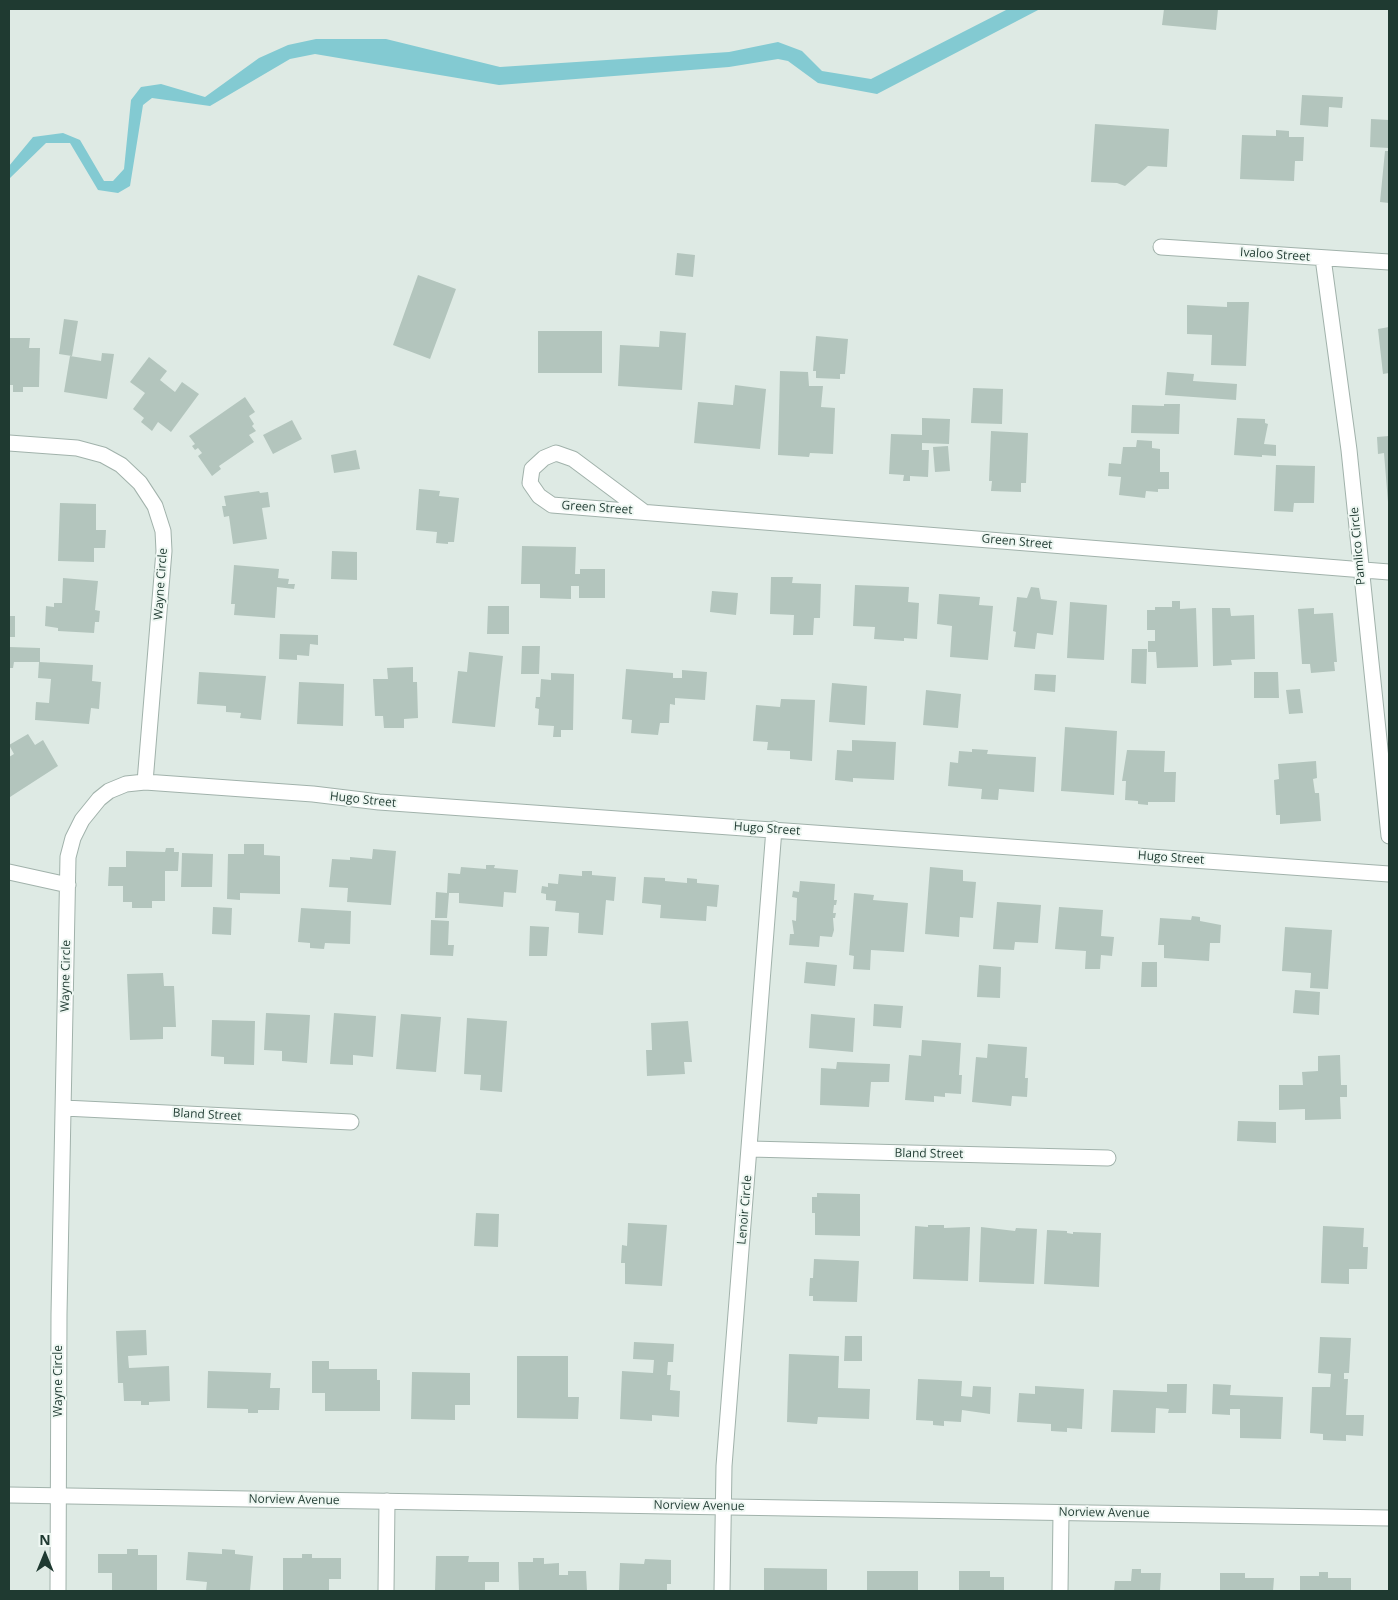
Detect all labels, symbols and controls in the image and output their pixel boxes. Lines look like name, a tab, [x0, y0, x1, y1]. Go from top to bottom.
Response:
street label: Ivaloo Street	[1240, 245, 1310, 265]
street label: Green Street	[561, 498, 633, 518]
street label: Pamlico Circle	[1347, 506, 1369, 586]
street label: Green Street	[981, 532, 1053, 552]
street label: Wayne Circle	[151, 548, 171, 620]
street label: Hugo Street	[329, 789, 397, 811]
street label: Hugo Street	[733, 819, 801, 839]
street label: Hugo Street	[1137, 848, 1205, 868]
street label: Wayne Circle	[58, 940, 74, 1012]
street label: Bland Street	[172, 1106, 242, 1124]
street label: Bland Street	[894, 1146, 964, 1162]
street label: Lenoir Circle	[735, 1175, 755, 1245]
street label: Wayne Circle	[52, 1345, 66, 1417]
street label: Norview Avenue	[248, 1492, 340, 1508]
street label: Norview Avenue	[653, 1498, 745, 1514]
street label: Norview Avenue	[1058, 1505, 1150, 1521]
north arrow	[20, 1530, 70, 1580]
text: N	[39, 1530, 51, 1549]

